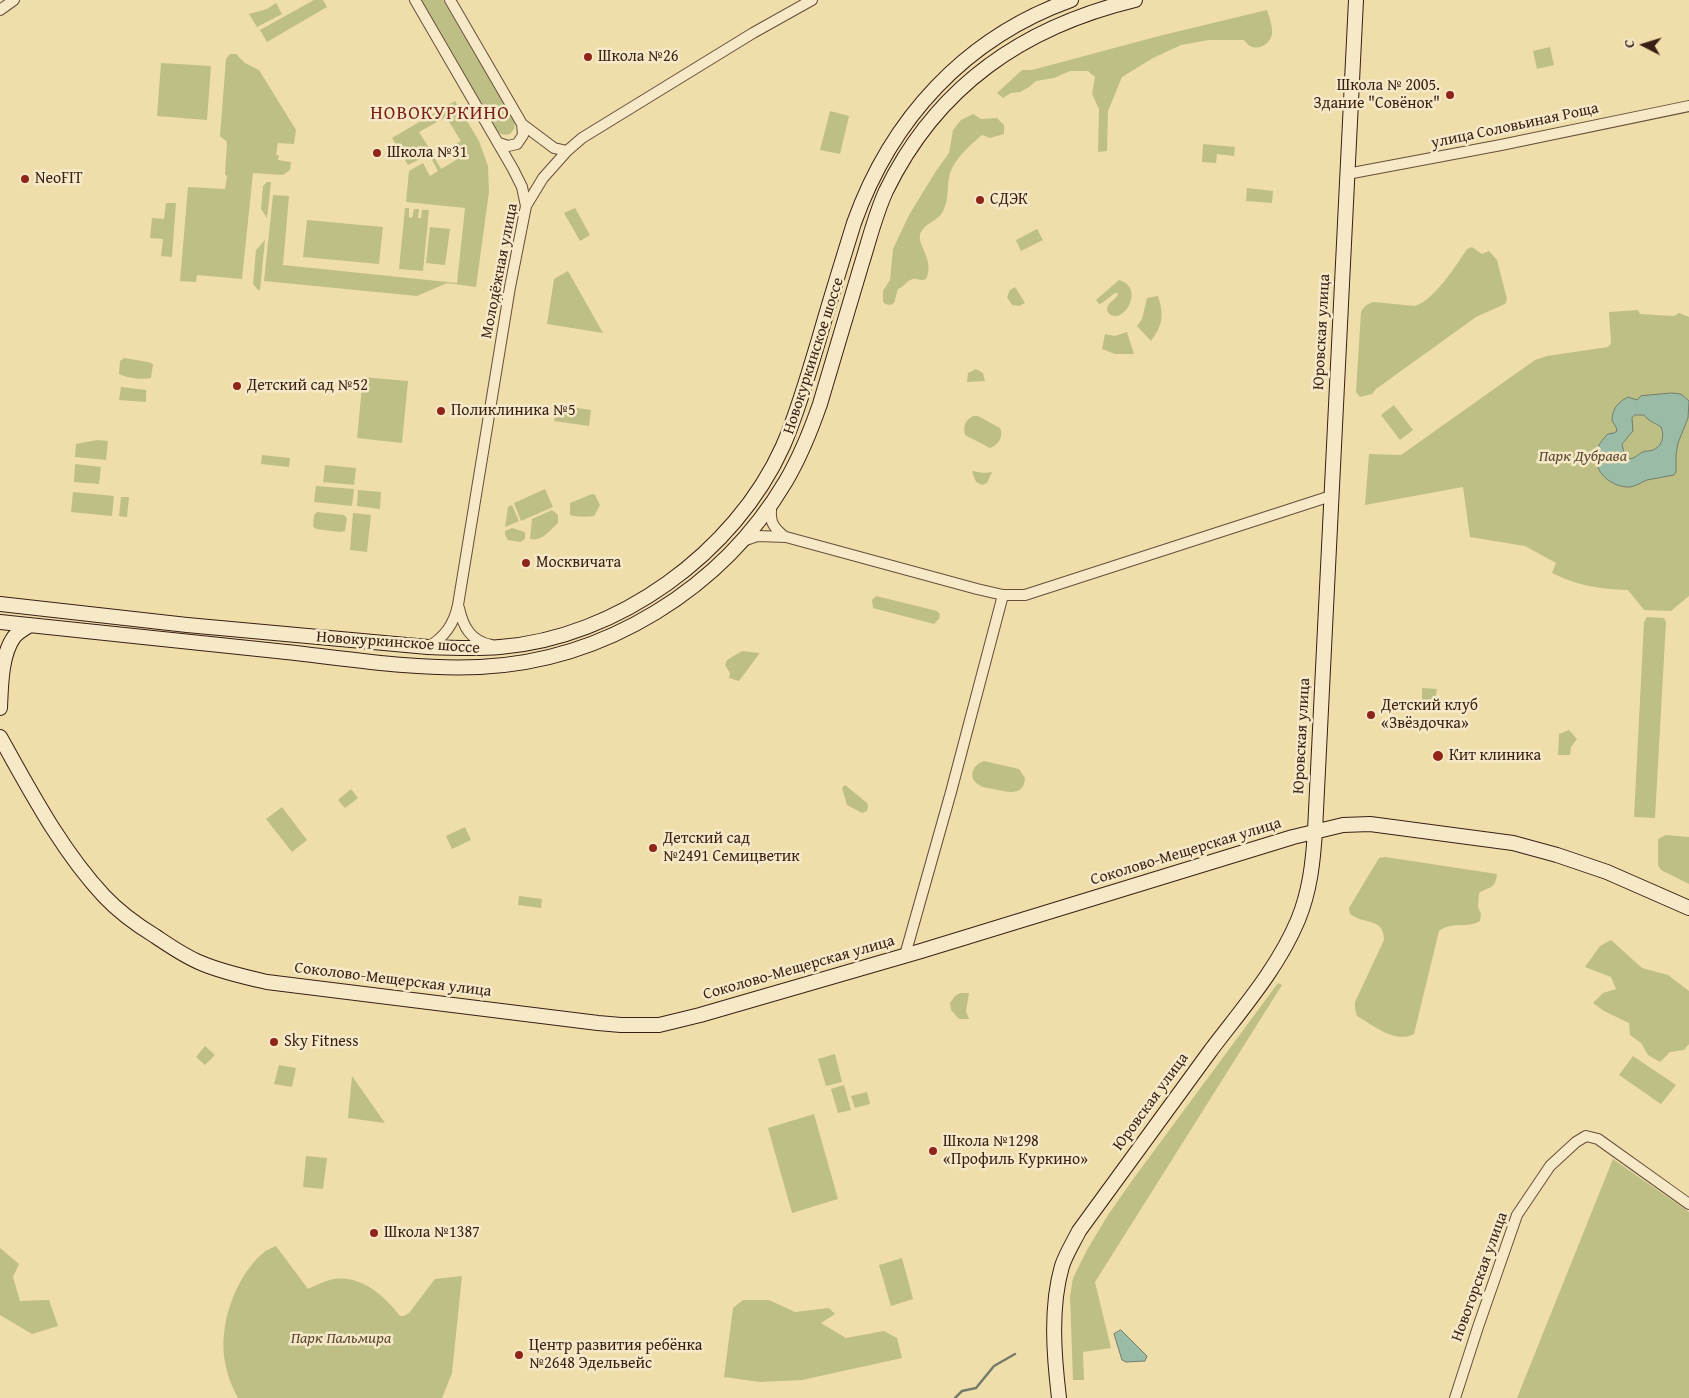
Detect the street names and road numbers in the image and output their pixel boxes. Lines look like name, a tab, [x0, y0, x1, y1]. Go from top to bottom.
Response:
street label: улица Соловьиная Роща	[1430, 99, 1600, 153]
street label: Молодёжная улица	[477, 202, 523, 340]
street label: Юровская улица	[1309, 273, 1335, 391]
street label: Новокуркинское шоссе	[780, 275, 848, 437]
street label: Новокуркинское шоссе	[316, 628, 480, 658]
street label: Юровская улица	[1289, 677, 1315, 795]
street label: Соколово-Мещерская улица	[1088, 814, 1284, 890]
street label: Соколово-Мещерская улица	[701, 931, 897, 1005]
street label: Соколово-Мещерская улица	[293, 958, 493, 1002]
street label: Юровская улица	[1109, 1049, 1193, 1155]
street label: Новогорская улица	[1448, 1210, 1512, 1344]

